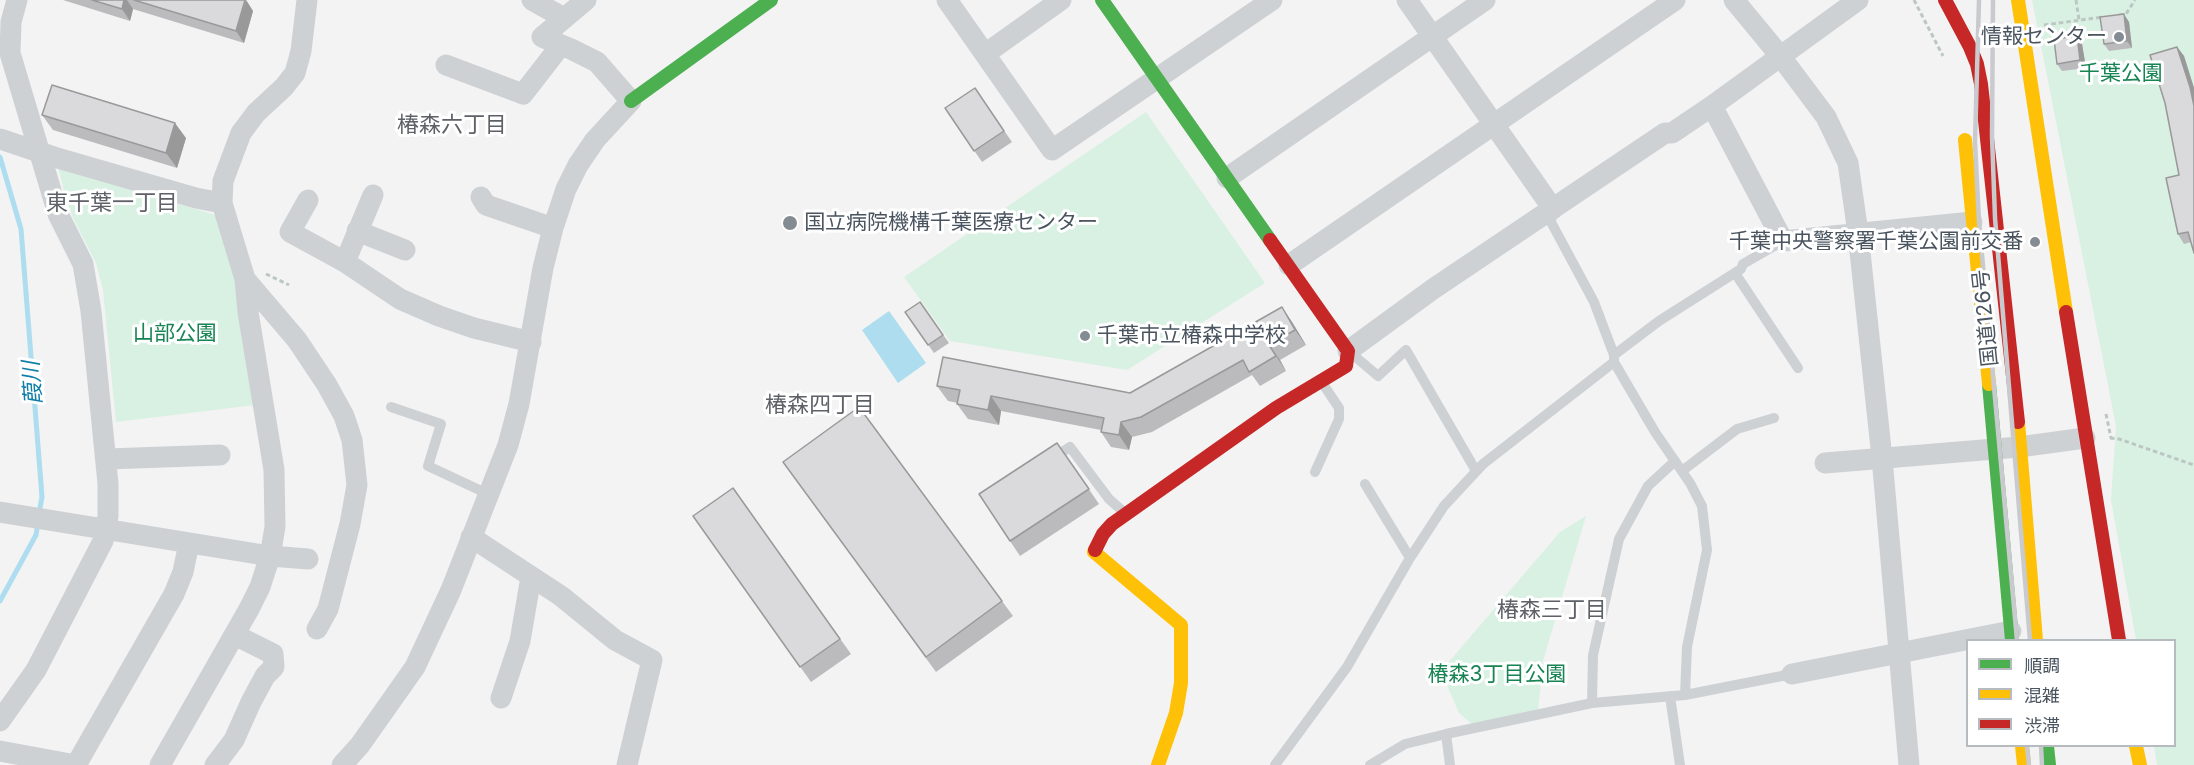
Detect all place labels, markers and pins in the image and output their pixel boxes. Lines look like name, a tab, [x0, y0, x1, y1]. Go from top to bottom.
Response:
place label: 情報センター	[1981, 24, 2107, 50]
marker: 情報センター	[2112, 30, 2126, 44]
place label: 国立病院機構千葉医療センター	[804, 210, 1098, 236]
marker: 国立病院機構千葉医療センター	[781, 214, 799, 232]
place label: 千葉中央警察署千葉公園前交番	[1729, 229, 2023, 255]
marker: 千葉中央警察署千葉公園前交番	[2028, 235, 2042, 249]
place label: 千葉市立椿森中学校	[1097, 323, 1286, 349]
marker: 千葉市立椿森中学校	[1078, 329, 1092, 343]

